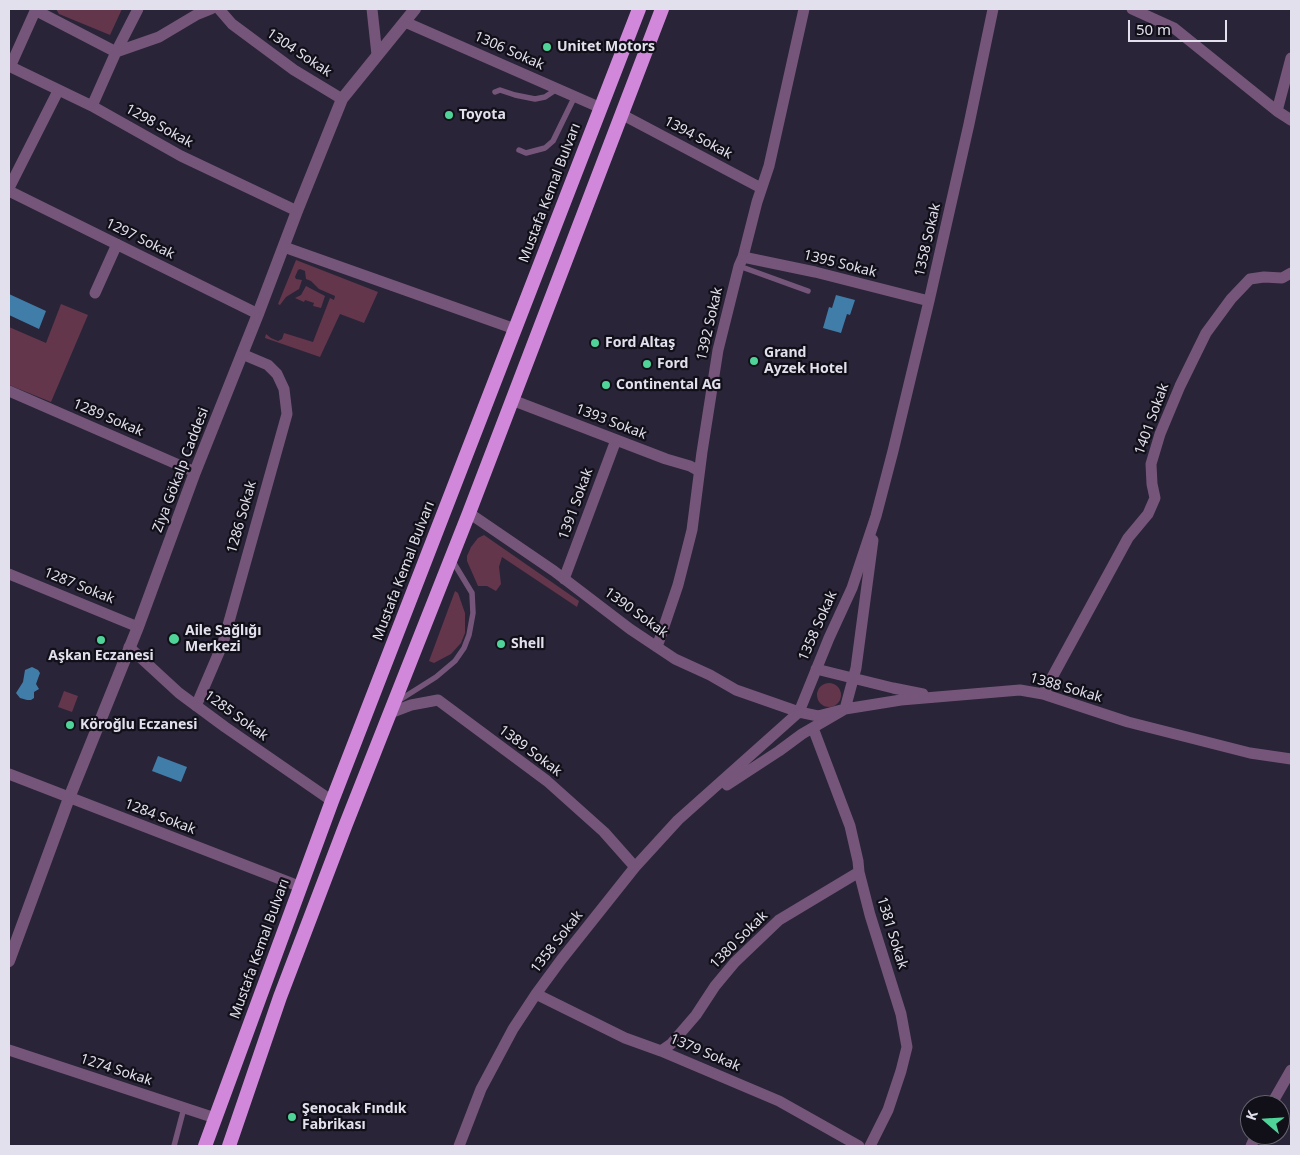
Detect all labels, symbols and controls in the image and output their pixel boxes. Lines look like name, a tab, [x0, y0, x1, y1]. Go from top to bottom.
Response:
scale bar	[1130, 10, 1229, 42]
text: 50 m	[1136, 19, 1171, 39]
street label: 1304 Sokak	[263, 25, 335, 81]
street label: 1306 Sokak	[471, 28, 547, 74]
place label: Unitet Motors	[557, 39, 655, 55]
marker: Unitet Motors	[541, 41, 553, 53]
street label: 1298 Sokak	[122, 101, 196, 151]
place label: Toyota	[459, 107, 506, 123]
marker: Toyota	[443, 109, 455, 121]
street label: 1394 Sokak	[661, 113, 735, 163]
street label: Mustafa Kemal Bulvarı	[516, 121, 584, 265]
street label: 1358 Sokak	[911, 202, 945, 278]
street label: 1297 Sokak	[103, 215, 177, 263]
street label: 1395 Sokak	[802, 247, 878, 281]
street label: 1392 Sokak	[693, 286, 727, 362]
place label: Ford Altaş	[605, 335, 675, 351]
marker: Ford Altaş	[589, 337, 601, 349]
place label: Grand Ayzek Hotel	[764, 345, 847, 378]
marker: Grand Ayzek Hotel	[748, 355, 760, 367]
place label: Ford	[657, 356, 688, 372]
marker: Ford	[641, 358, 653, 370]
place label: Continental AG	[616, 377, 721, 393]
marker: Continental AG	[600, 379, 612, 391]
street label: 1401 Sokak	[1131, 381, 1173, 457]
street label: 1289 Sokak	[70, 396, 146, 440]
street label: 1393 Sokak	[573, 401, 649, 443]
street label: Ziya Gökalp Caddesi	[149, 405, 213, 535]
street label: 1391 Sokak	[555, 466, 597, 542]
street label: 1286 Sokak	[224, 479, 260, 555]
street label: Mustafa Kemal Bulvarı	[370, 499, 438, 643]
street label: 1287 Sokak	[41, 564, 117, 608]
street label: 1390 Sokak	[601, 584, 671, 642]
street label: 1358 Sokak	[795, 588, 841, 664]
place label: Aile Sağlığı Merkezi	[185, 623, 261, 656]
marker: Aile Sağlığı Merkezi	[167, 632, 181, 646]
marker: Aşkan Eczanesi	[95, 634, 107, 646]
place label: Shell	[511, 636, 545, 652]
marker: Shell	[495, 638, 507, 650]
place label: Aşkan Eczanesi	[48, 648, 154, 664]
street label: 1388 Sokak	[1028, 670, 1104, 706]
street label: 1285 Sokak	[201, 687, 271, 745]
place label: Köroğlu Eczanesi	[80, 717, 198, 733]
marker: Köroğlu Eczanesi	[64, 719, 76, 731]
street label: 1389 Sokak	[495, 722, 565, 780]
street label: 1284 Sokak	[122, 796, 198, 838]
street label: Mustafa Kemal Bulvarı	[227, 877, 293, 1021]
street label: 1381 Sokak	[873, 895, 911, 971]
street label: 1358 Sokak	[527, 907, 587, 977]
street label: 1380 Sokak	[707, 908, 771, 972]
street label: 1379 Sokak	[667, 1031, 743, 1075]
street label: 1274 Sokak	[78, 1050, 154, 1090]
north arrow	[1240, 1095, 1290, 1145]
place label: Şenocak Fındık Fabrikası	[302, 1101, 407, 1134]
text: K	[1241, 1108, 1262, 1123]
marker: Şenocak Fındık Fabrikası	[286, 1111, 298, 1123]

